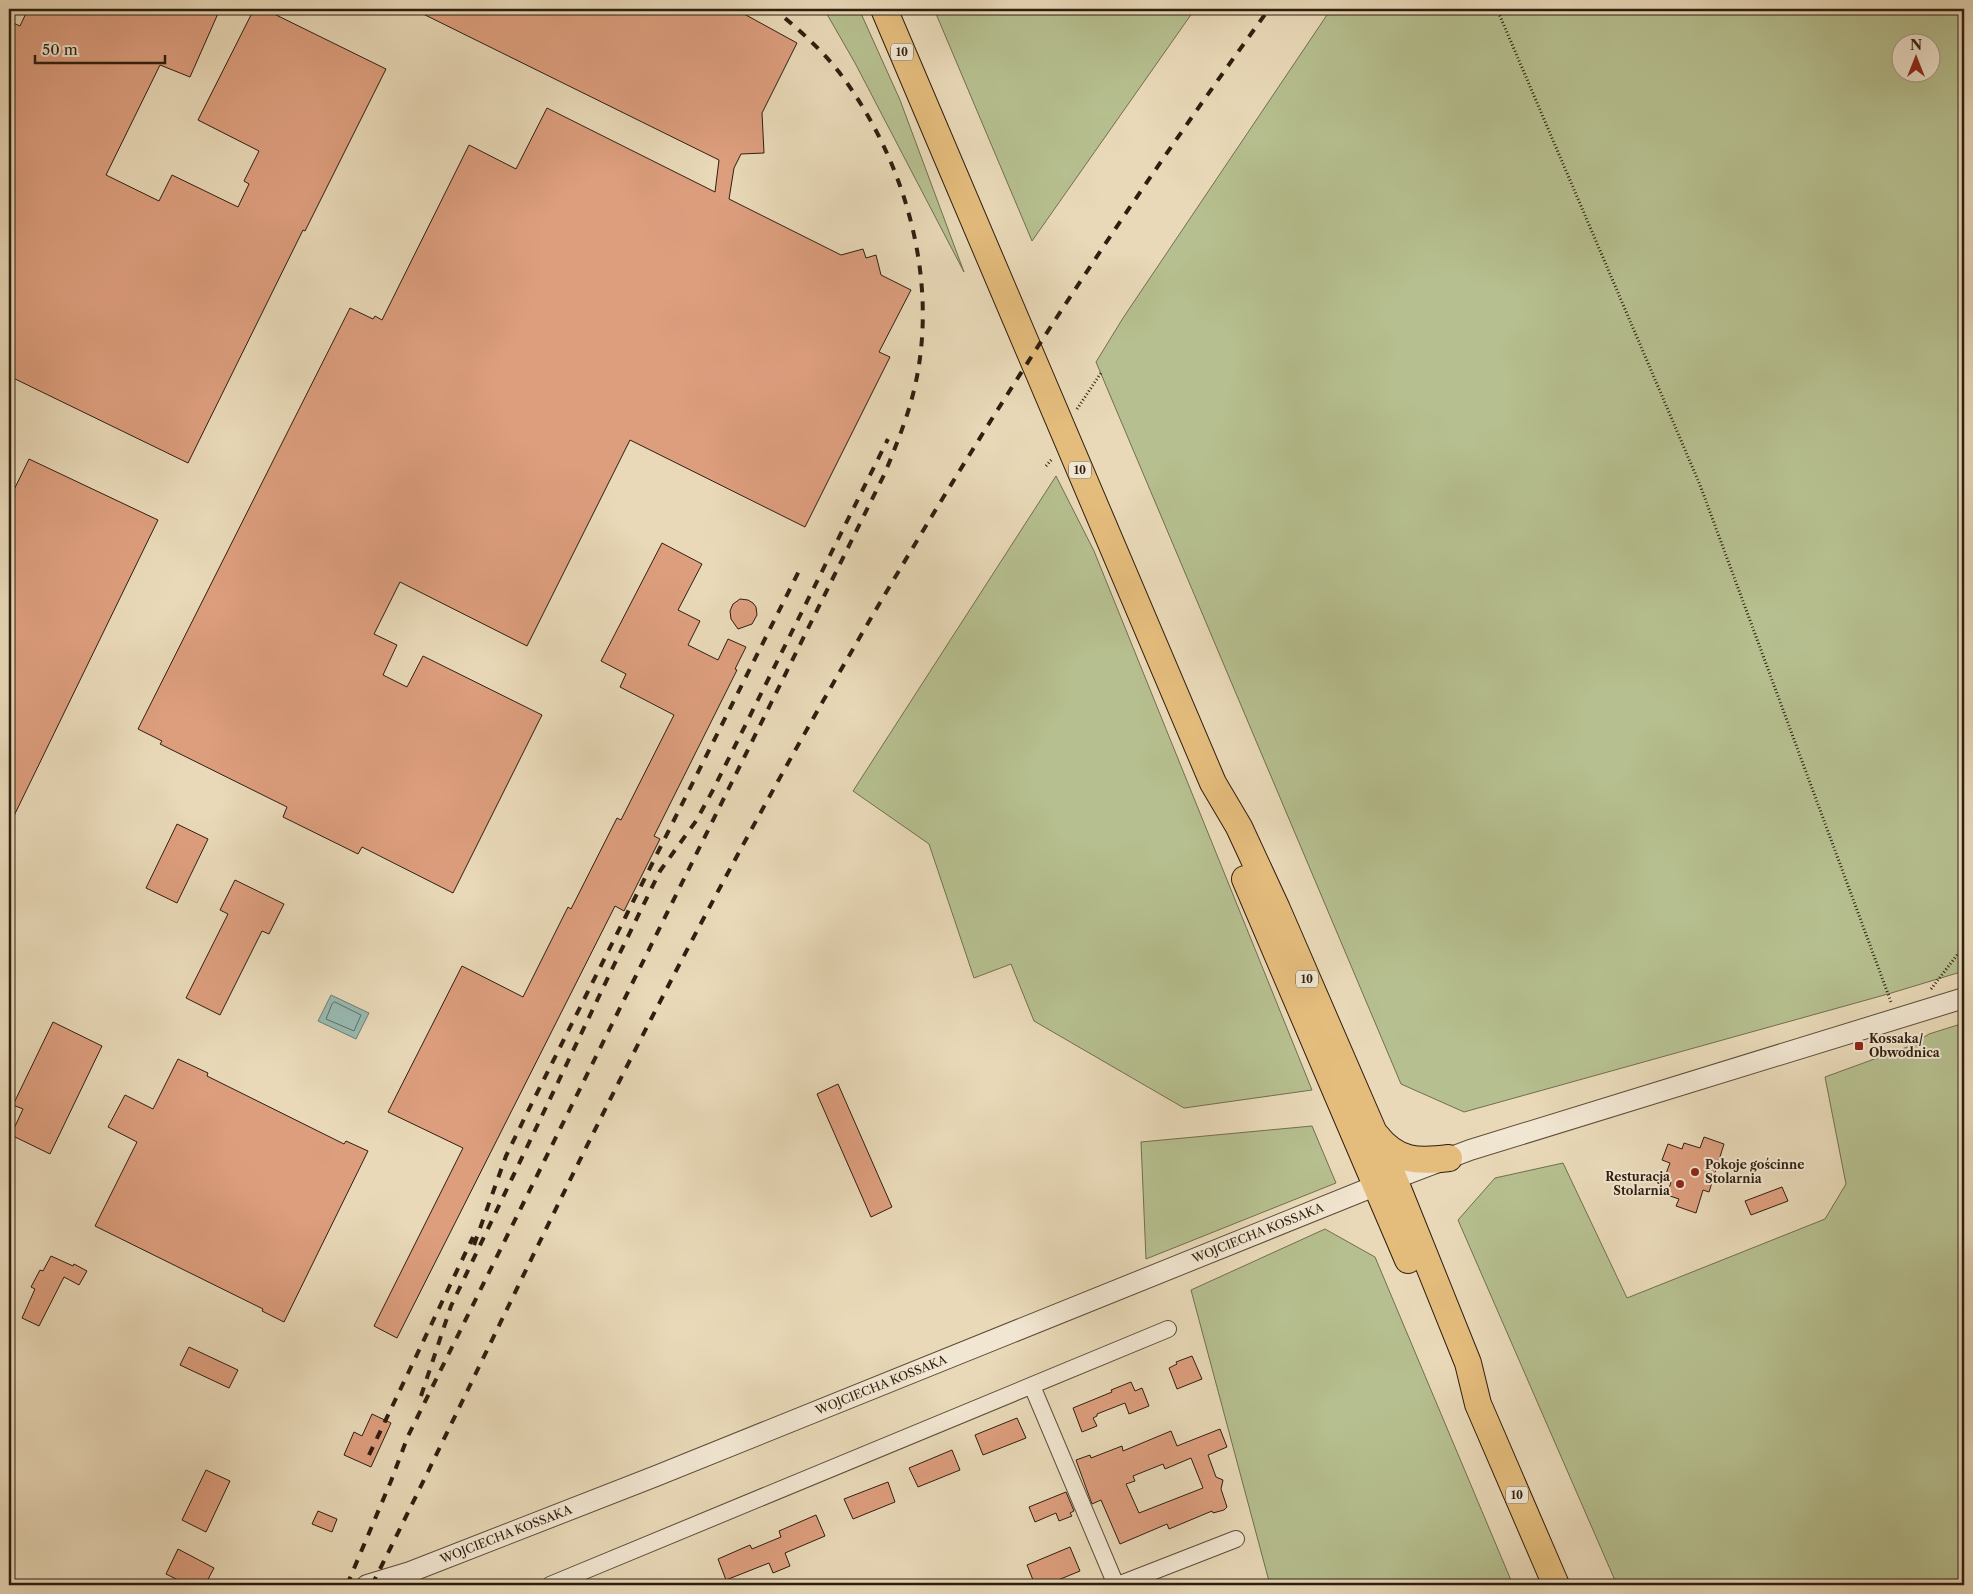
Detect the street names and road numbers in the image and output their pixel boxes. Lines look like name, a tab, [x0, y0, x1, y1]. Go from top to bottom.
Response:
road number: 10	[891, 44, 913, 61]
road number: 10	[1069, 462, 1091, 478]
road number: 10	[1296, 971, 1318, 988]
street label: WOJCIECHA KOSSAKA	[1189, 1199, 1327, 1266]
street label: WOJCIECHA KOSSAKA	[812, 1351, 950, 1418]
road number: 10	[1506, 1486, 1528, 1504]
street label: WOJCIECHA KOSSAKA	[437, 1501, 575, 1567]

